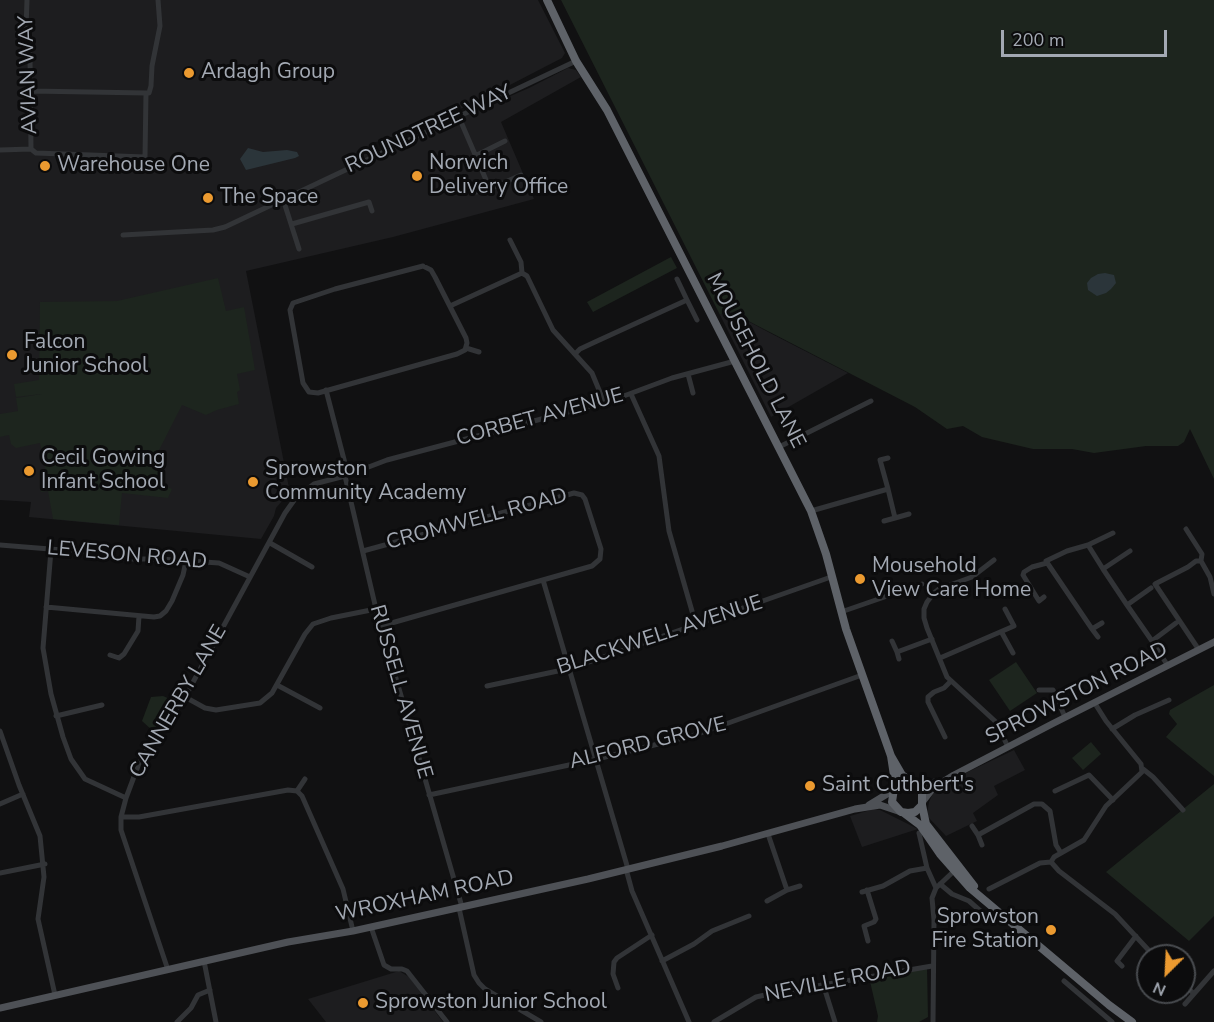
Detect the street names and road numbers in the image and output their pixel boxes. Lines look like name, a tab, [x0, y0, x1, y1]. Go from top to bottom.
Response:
street label: AVIAN WAY	[14, 15, 44, 135]
street label: ROUNDTREE WAY	[342, 80, 516, 180]
street label: MOUSEHOLD LANE	[700, 269, 810, 453]
street label: CORBET AVENUE	[454, 384, 626, 452]
street label: CROMWELL ROAD	[384, 484, 570, 556]
street label: LEVESON ROAD	[46, 536, 208, 576]
street label: BLACKWELL AVENUE	[554, 591, 766, 681]
street label: RUSSELL AVENUE	[363, 602, 437, 782]
street label: CANNERBY LANE	[125, 621, 233, 783]
street label: SPROWSTON ROAD	[982, 637, 1172, 751]
street label: ALFORD GROVE	[567, 712, 729, 776]
street label: WROXHAM ROAD	[334, 866, 516, 928]
street label: NEVILLE ROAD	[763, 955, 913, 1009]

